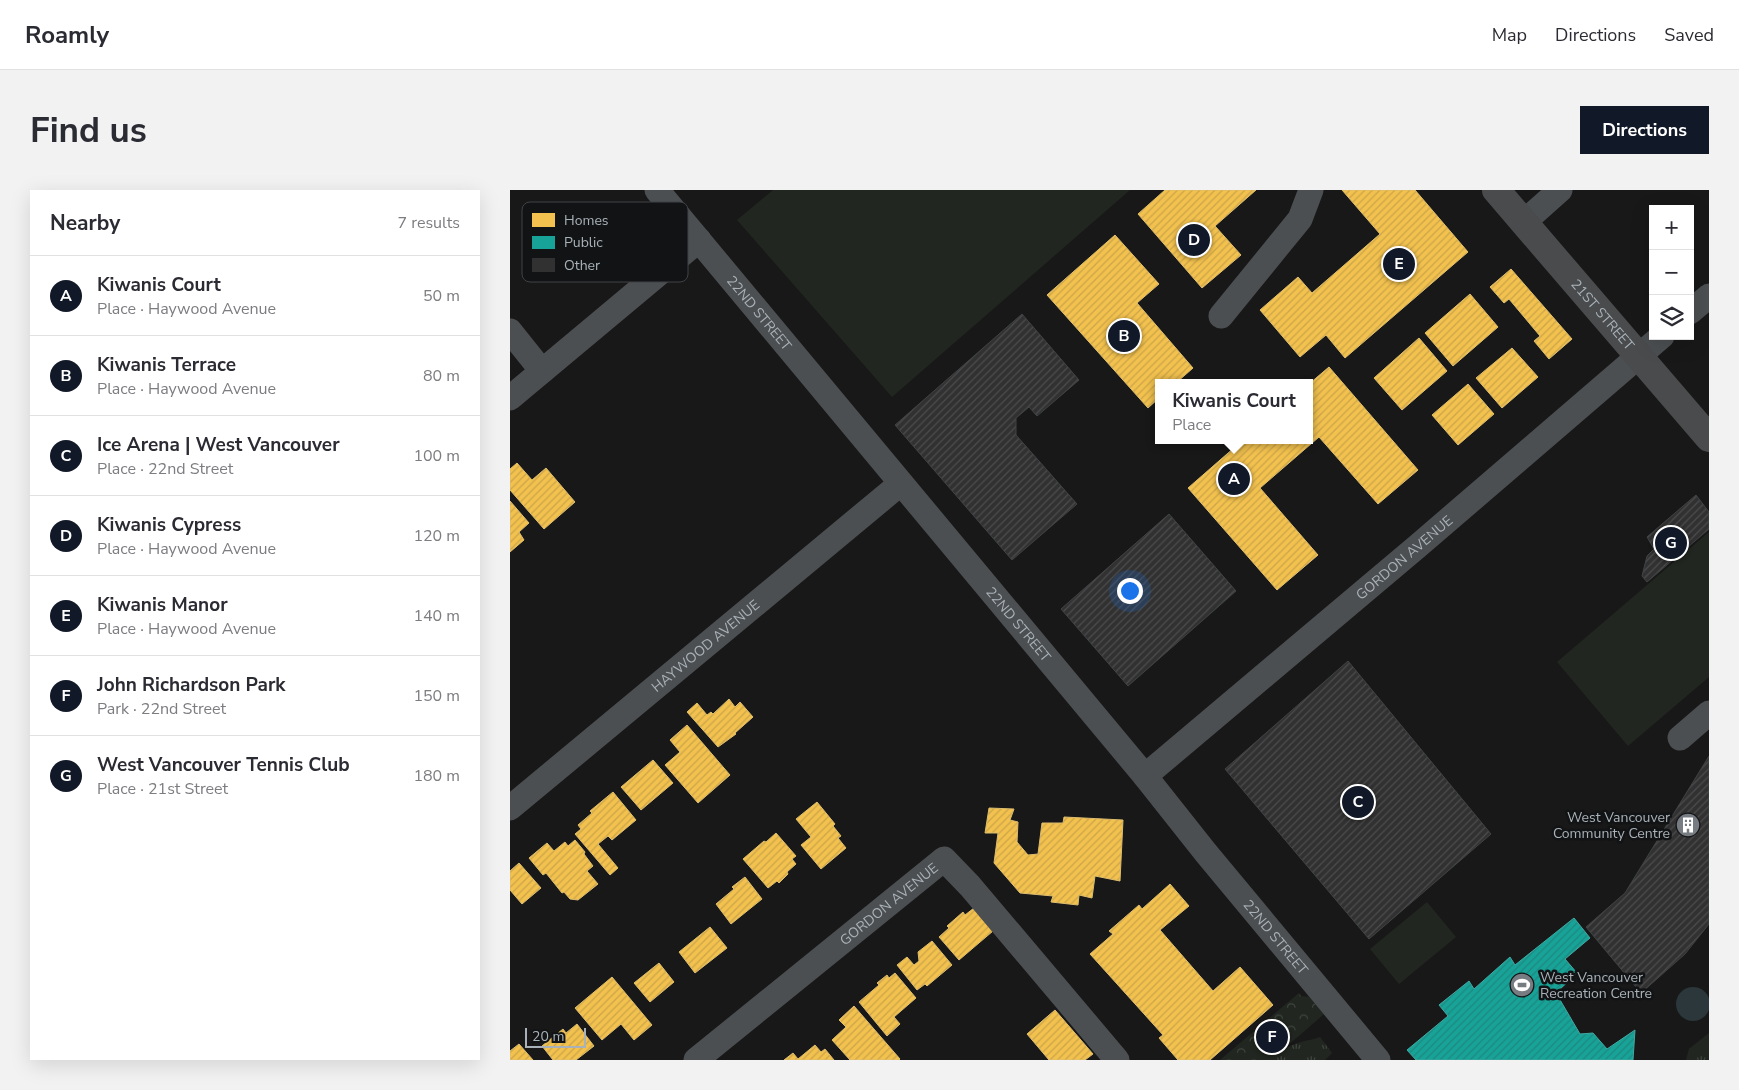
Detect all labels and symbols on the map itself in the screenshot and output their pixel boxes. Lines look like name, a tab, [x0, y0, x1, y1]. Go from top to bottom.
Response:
legend	[522, 202, 688, 282]
text: Homes	[564, 211, 609, 230]
pin: D	[1178, 221, 1210, 259]
text: Public	[564, 233, 603, 252]
pin: E	[1383, 245, 1415, 283]
text: Other	[564, 256, 600, 275]
street label: 22ND STREET	[723, 272, 796, 355]
street label: 21ST STREET	[1567, 275, 1639, 354]
pin: B	[1108, 317, 1140, 355]
pin: A	[1218, 460, 1250, 498]
street label: GORDON AVENUE	[1352, 511, 1457, 604]
pin: G	[1655, 524, 1687, 562]
your location	[1117, 578, 1143, 604]
street label: 22ND STREET	[982, 583, 1056, 666]
street label: HAYWOOD AVENUE	[647, 595, 763, 696]
pin: C	[1342, 783, 1374, 821]
place label: West Vancouver Community Centre	[1553, 808, 1670, 843]
building icon: West Vancouver Community Centre	[1675, 812, 1701, 838]
street label: GORDON AVENUE	[836, 858, 942, 949]
street label: 22ND STREET	[1239, 896, 1313, 979]
place label: West Vancouver Recreation Centre	[1540, 968, 1652, 1003]
sports icon: West Vancouver Recreation Centre	[1509, 972, 1535, 998]
pin: F	[1256, 1018, 1288, 1056]
scale bar	[525, 1025, 586, 1048]

